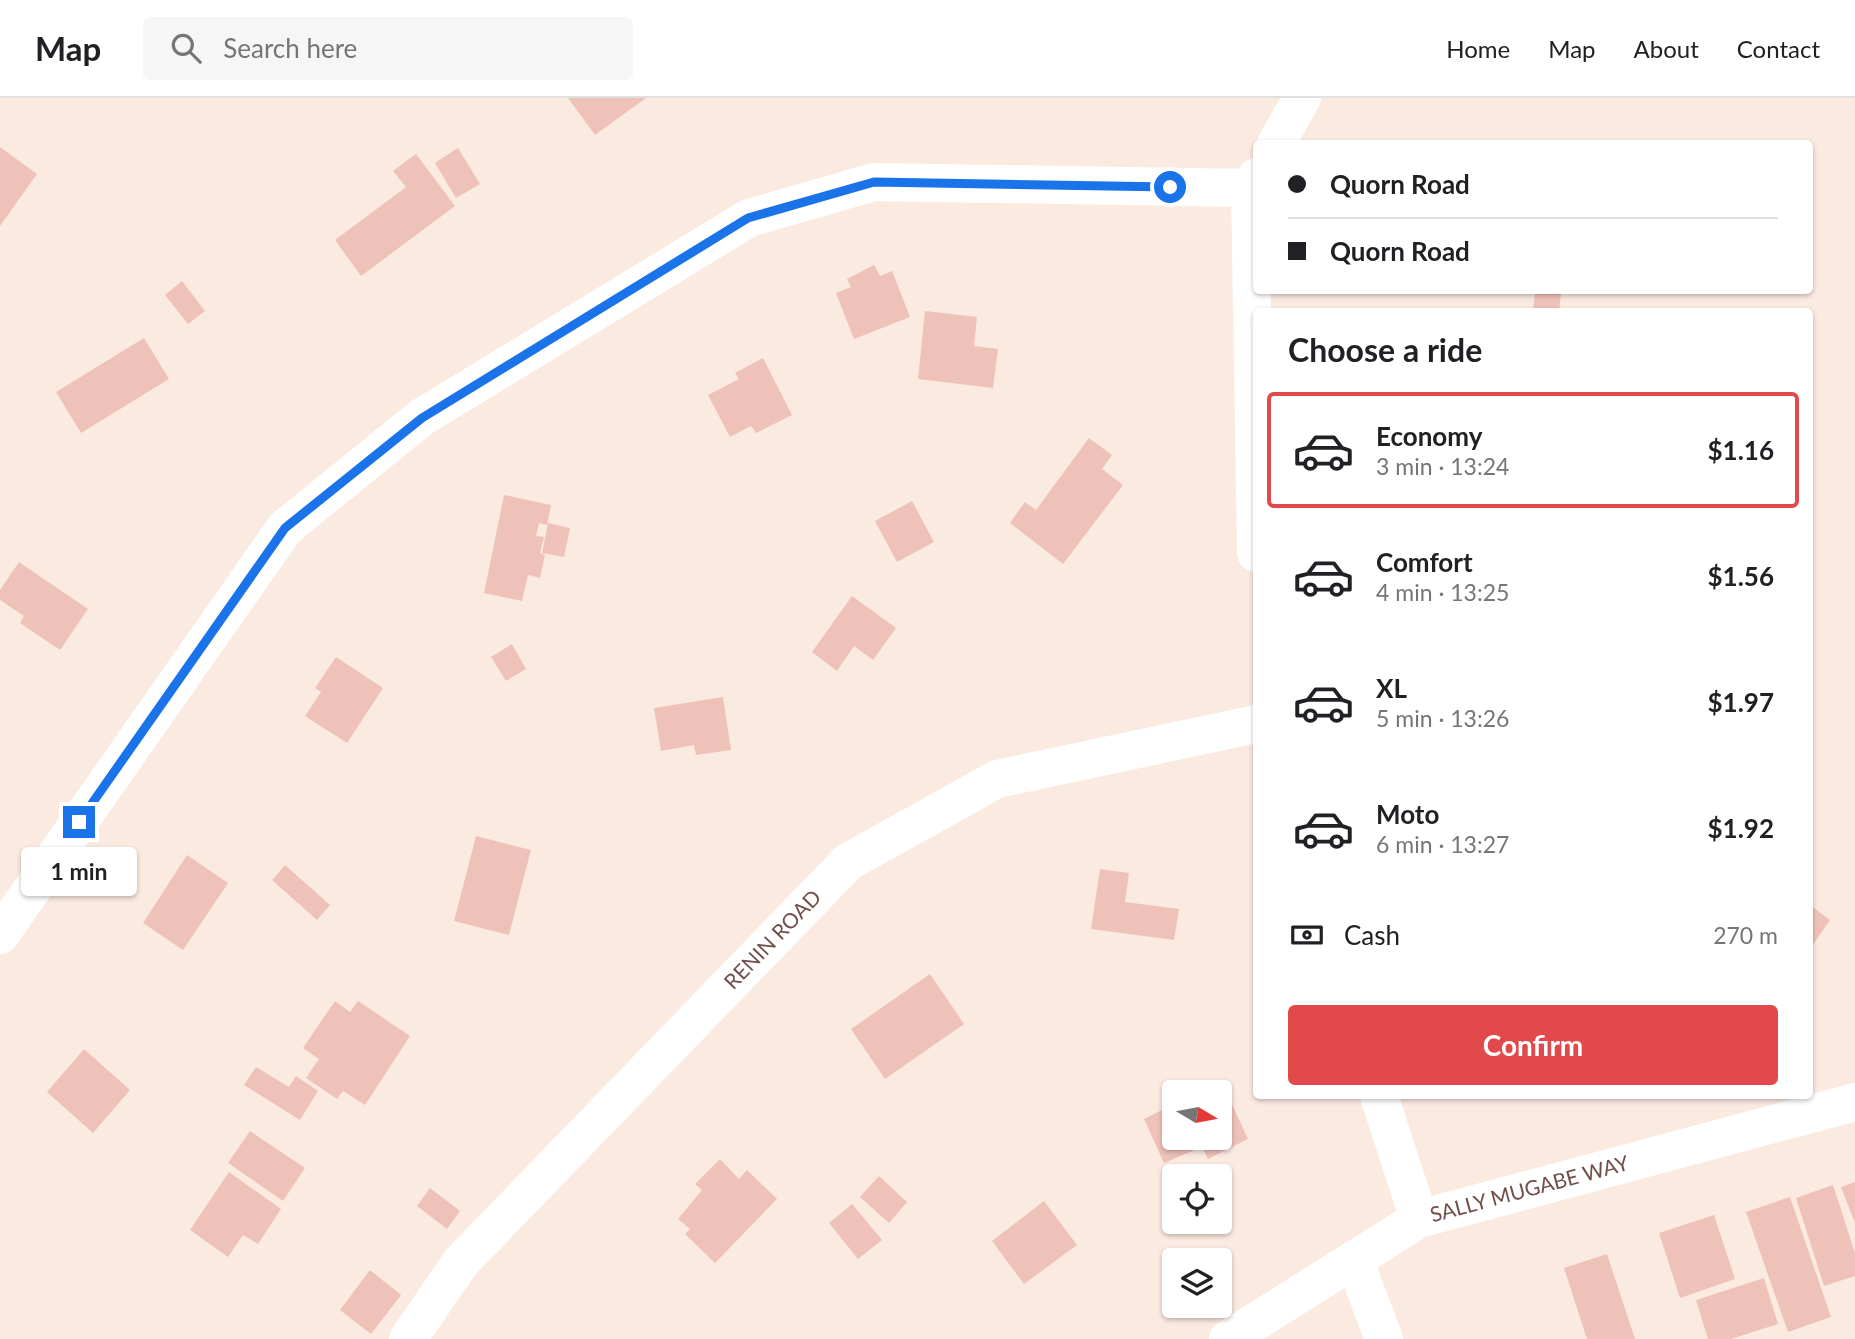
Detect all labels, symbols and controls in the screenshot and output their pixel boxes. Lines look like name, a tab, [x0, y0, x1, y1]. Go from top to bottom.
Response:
search box	[143, 17, 633, 80]
text: Map	[35, 28, 101, 68]
icon: search	[167, 29, 205, 67]
text: Search here	[223, 32, 357, 64]
text: Home	[1446, 34, 1510, 63]
text: Map	[1548, 34, 1596, 63]
text: About	[1634, 34, 1699, 63]
text: Contact	[1737, 34, 1820, 63]
text: Quorn Road	[1330, 168, 1470, 200]
route start	[1154, 171, 1186, 203]
text: Quorn Road	[1330, 235, 1470, 267]
text: Choose a ride	[1288, 330, 1482, 369]
icon: car	[1292, 419, 1355, 482]
text: Economy	[1376, 420, 1482, 452]
text: $1.16	[1708, 434, 1774, 466]
text: 3 min · 13:24	[1376, 452, 1509, 480]
icon: car	[1292, 545, 1355, 608]
text: Comfort	[1376, 546, 1473, 578]
text: $1.56	[1708, 560, 1774, 592]
text: 4 min · 13:25	[1376, 578, 1509, 606]
icon: car	[1292, 671, 1355, 734]
text: XL	[1376, 672, 1407, 704]
text: $1.97	[1708, 686, 1774, 718]
text: 5 min · 13:26	[1376, 704, 1509, 732]
icon: car	[1292, 797, 1355, 860]
text: Moto	[1376, 798, 1439, 830]
route end	[63, 806, 95, 838]
text: $1.92	[1708, 812, 1774, 844]
text: 6 min · 13:27	[1376, 830, 1509, 858]
callout: 1 min	[21, 846, 137, 896]
text: 1 min	[50, 857, 108, 885]
street label: RENIN ROAD	[718, 884, 825, 993]
icon: cash	[1288, 916, 1326, 954]
text: Cash	[1344, 919, 1400, 951]
text: 270 m	[1713, 921, 1778, 949]
button: Confirm	[1288, 1005, 1778, 1085]
north arrow	[1162, 1080, 1232, 1150]
map controls	[1162, 1080, 1232, 1318]
street label: SALLY MUGABE WAY	[1427, 1149, 1632, 1226]
button: locate	[1162, 1164, 1232, 1234]
button: layers	[1162, 1248, 1232, 1318]

